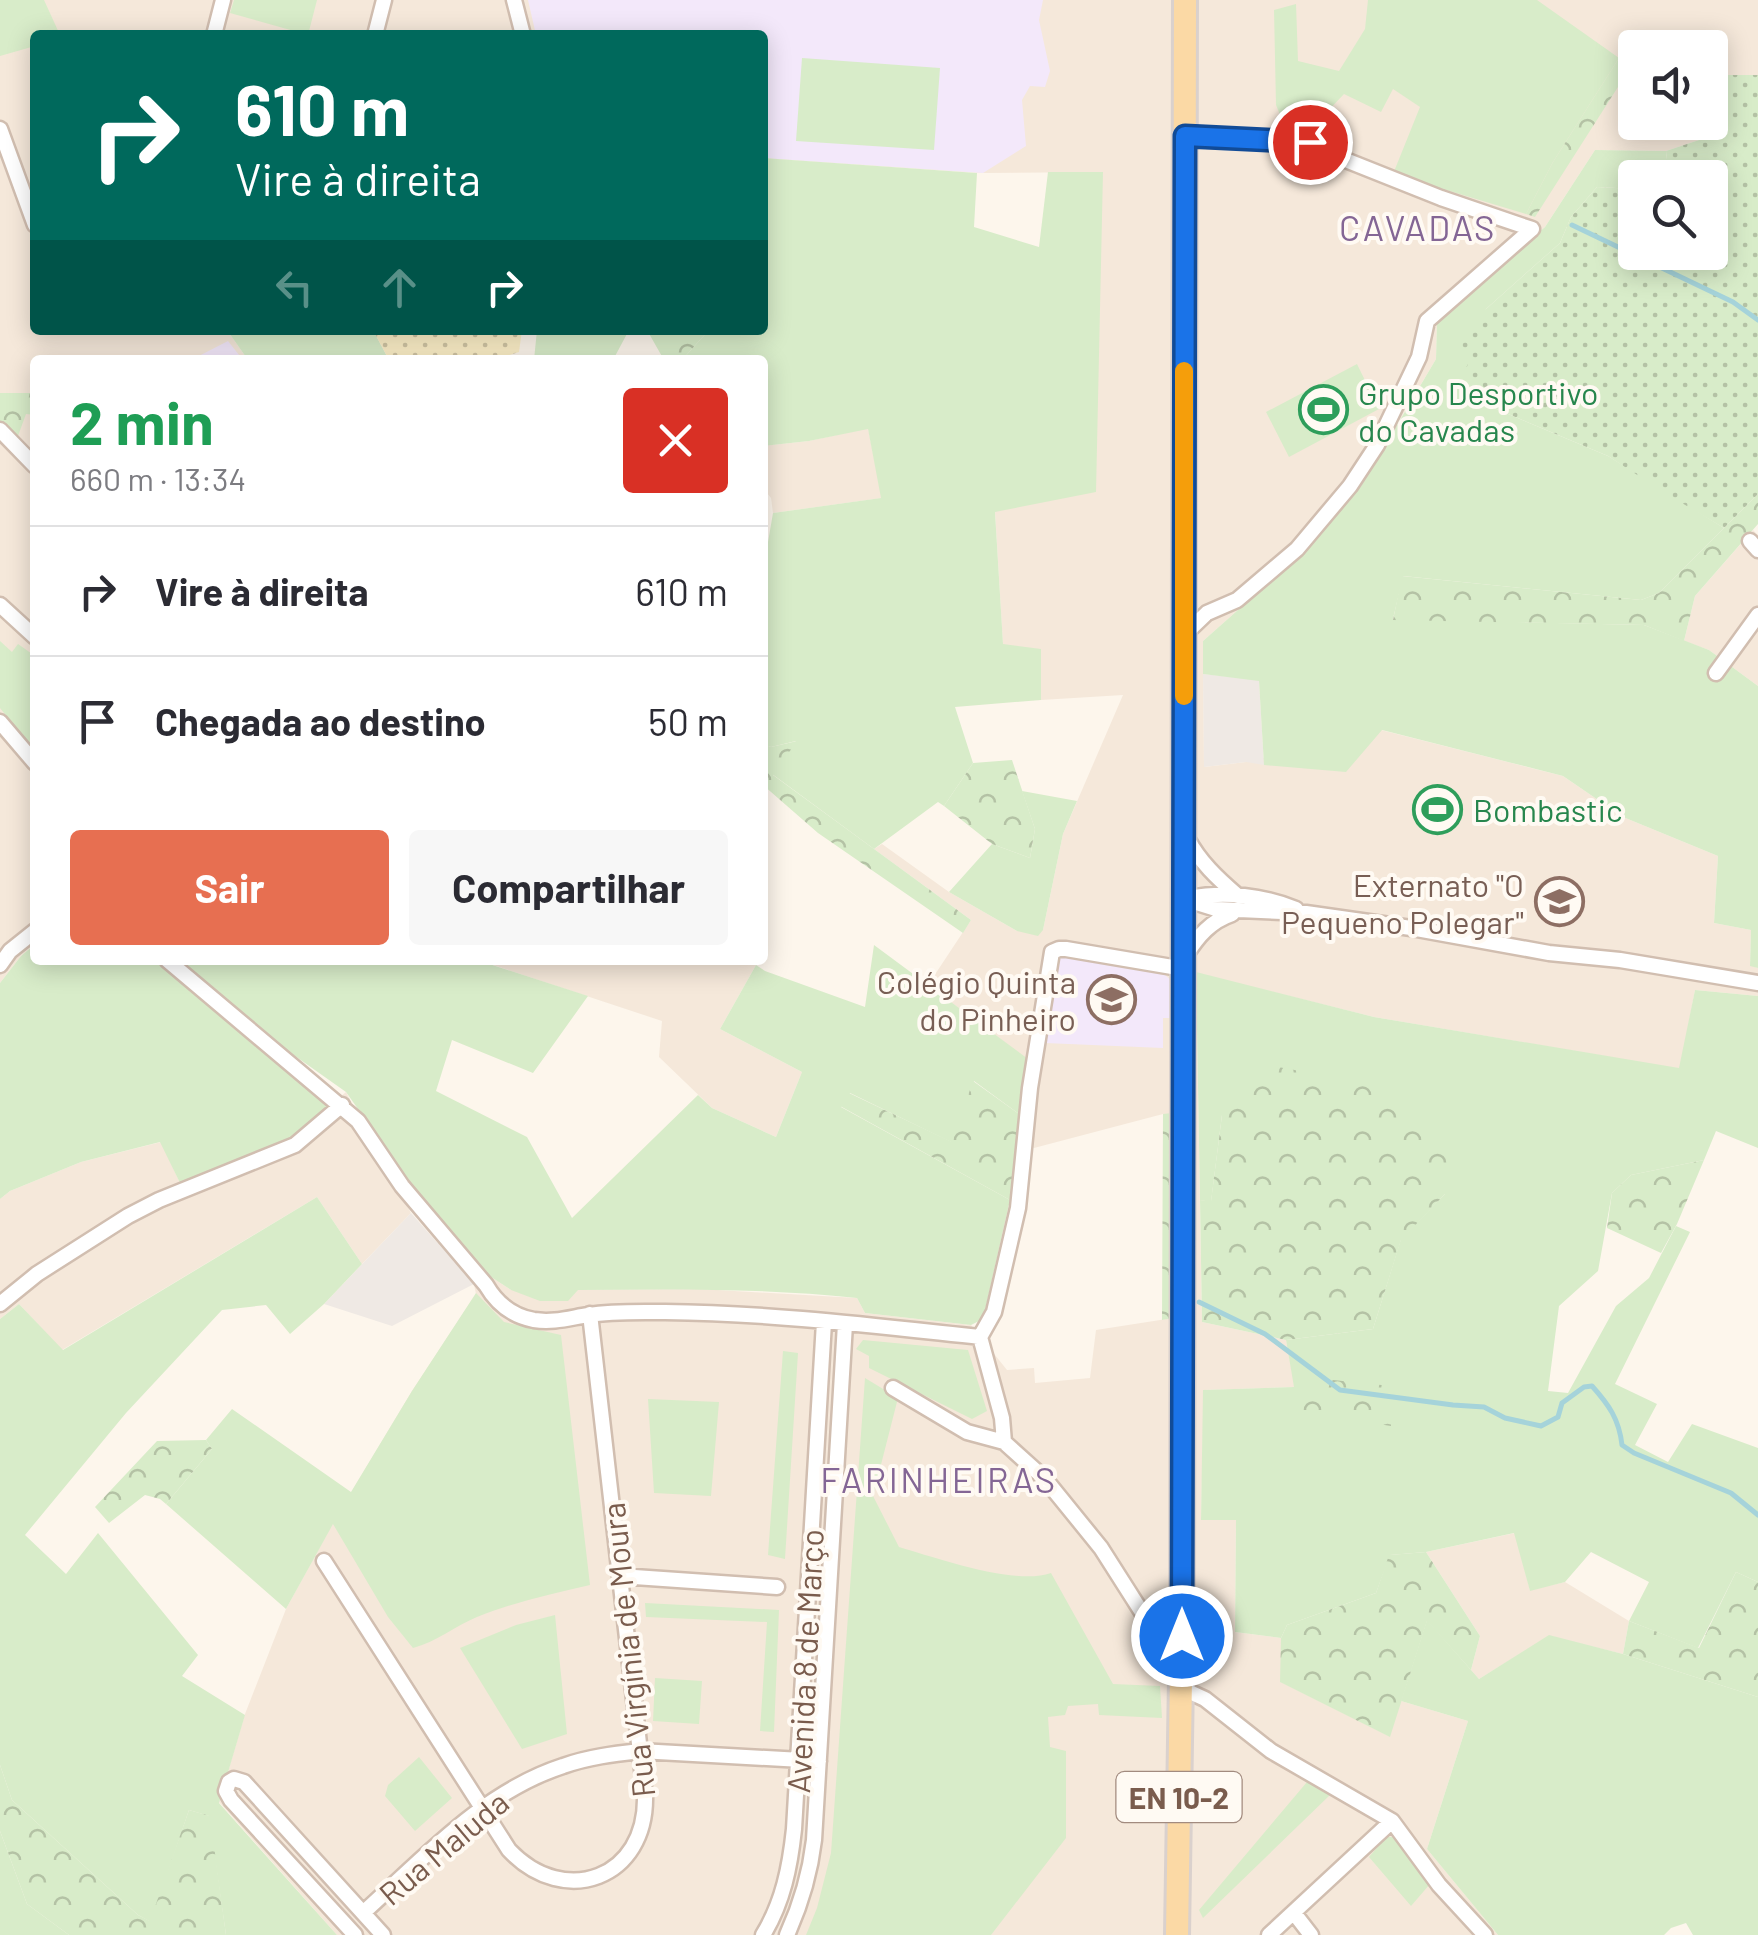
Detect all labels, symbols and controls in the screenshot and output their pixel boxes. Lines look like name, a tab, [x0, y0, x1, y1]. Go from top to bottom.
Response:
map controls	[1618, 30, 1728, 270]
button: sound	[1618, 30, 1728, 140]
text: 610 m	[235, 66, 409, 150]
icon: right	[70, 70, 200, 200]
pin	[1268, 100, 1353, 185]
icon: arrive	[1283, 115, 1338, 170]
text: Vire à direita	[235, 151, 481, 205]
button: search	[1618, 160, 1728, 270]
district label: CAVADAS	[1339, 206, 1497, 248]
icon: left	[267, 260, 322, 315]
icon: ahead	[372, 260, 427, 315]
icon: right	[477, 260, 532, 315]
place label: Grupo Desportivo do Cavadas	[1358, 373, 1599, 448]
sports icon: Grupo Desportivo do Cavadas	[1297, 384, 1349, 436]
text: 2 min	[70, 385, 214, 457]
button: close	[623, 388, 728, 493]
text: 660 m · 13:34	[70, 459, 246, 497]
icon: right	[70, 564, 125, 619]
text: Vire à direita	[155, 568, 369, 614]
text: 610 m	[635, 568, 728, 614]
icon: arrive	[70, 694, 125, 749]
text: Chegada ao destino	[155, 698, 486, 744]
text: 50 m	[648, 698, 728, 744]
sports icon: Bombastic	[1412, 783, 1464, 835]
place label: Bombastic	[1473, 790, 1623, 828]
button: Sair	[70, 830, 389, 945]
button: Compartilhar	[409, 830, 728, 945]
place label: Externato "O Pequeno Polegar"	[1281, 865, 1524, 940]
school or university icon: Externato "O Pequeno Polegar"	[1533, 876, 1585, 928]
place label: Colégio Quinta do Pinheiro	[877, 962, 1076, 1037]
school or university icon: Colégio Quinta do Pinheiro	[1085, 973, 1137, 1025]
district label: FARINHEIRAS	[820, 1458, 1058, 1500]
street label: Rua Virgínia de Moura	[593, 1501, 661, 1799]
street label: Avenida 8 de Março	[778, 1528, 830, 1794]
position arrow	[1130, 1584, 1234, 1688]
road number: EN 10-2	[1116, 1772, 1242, 1822]
street label: Rua Maluda	[371, 1782, 515, 1912]

